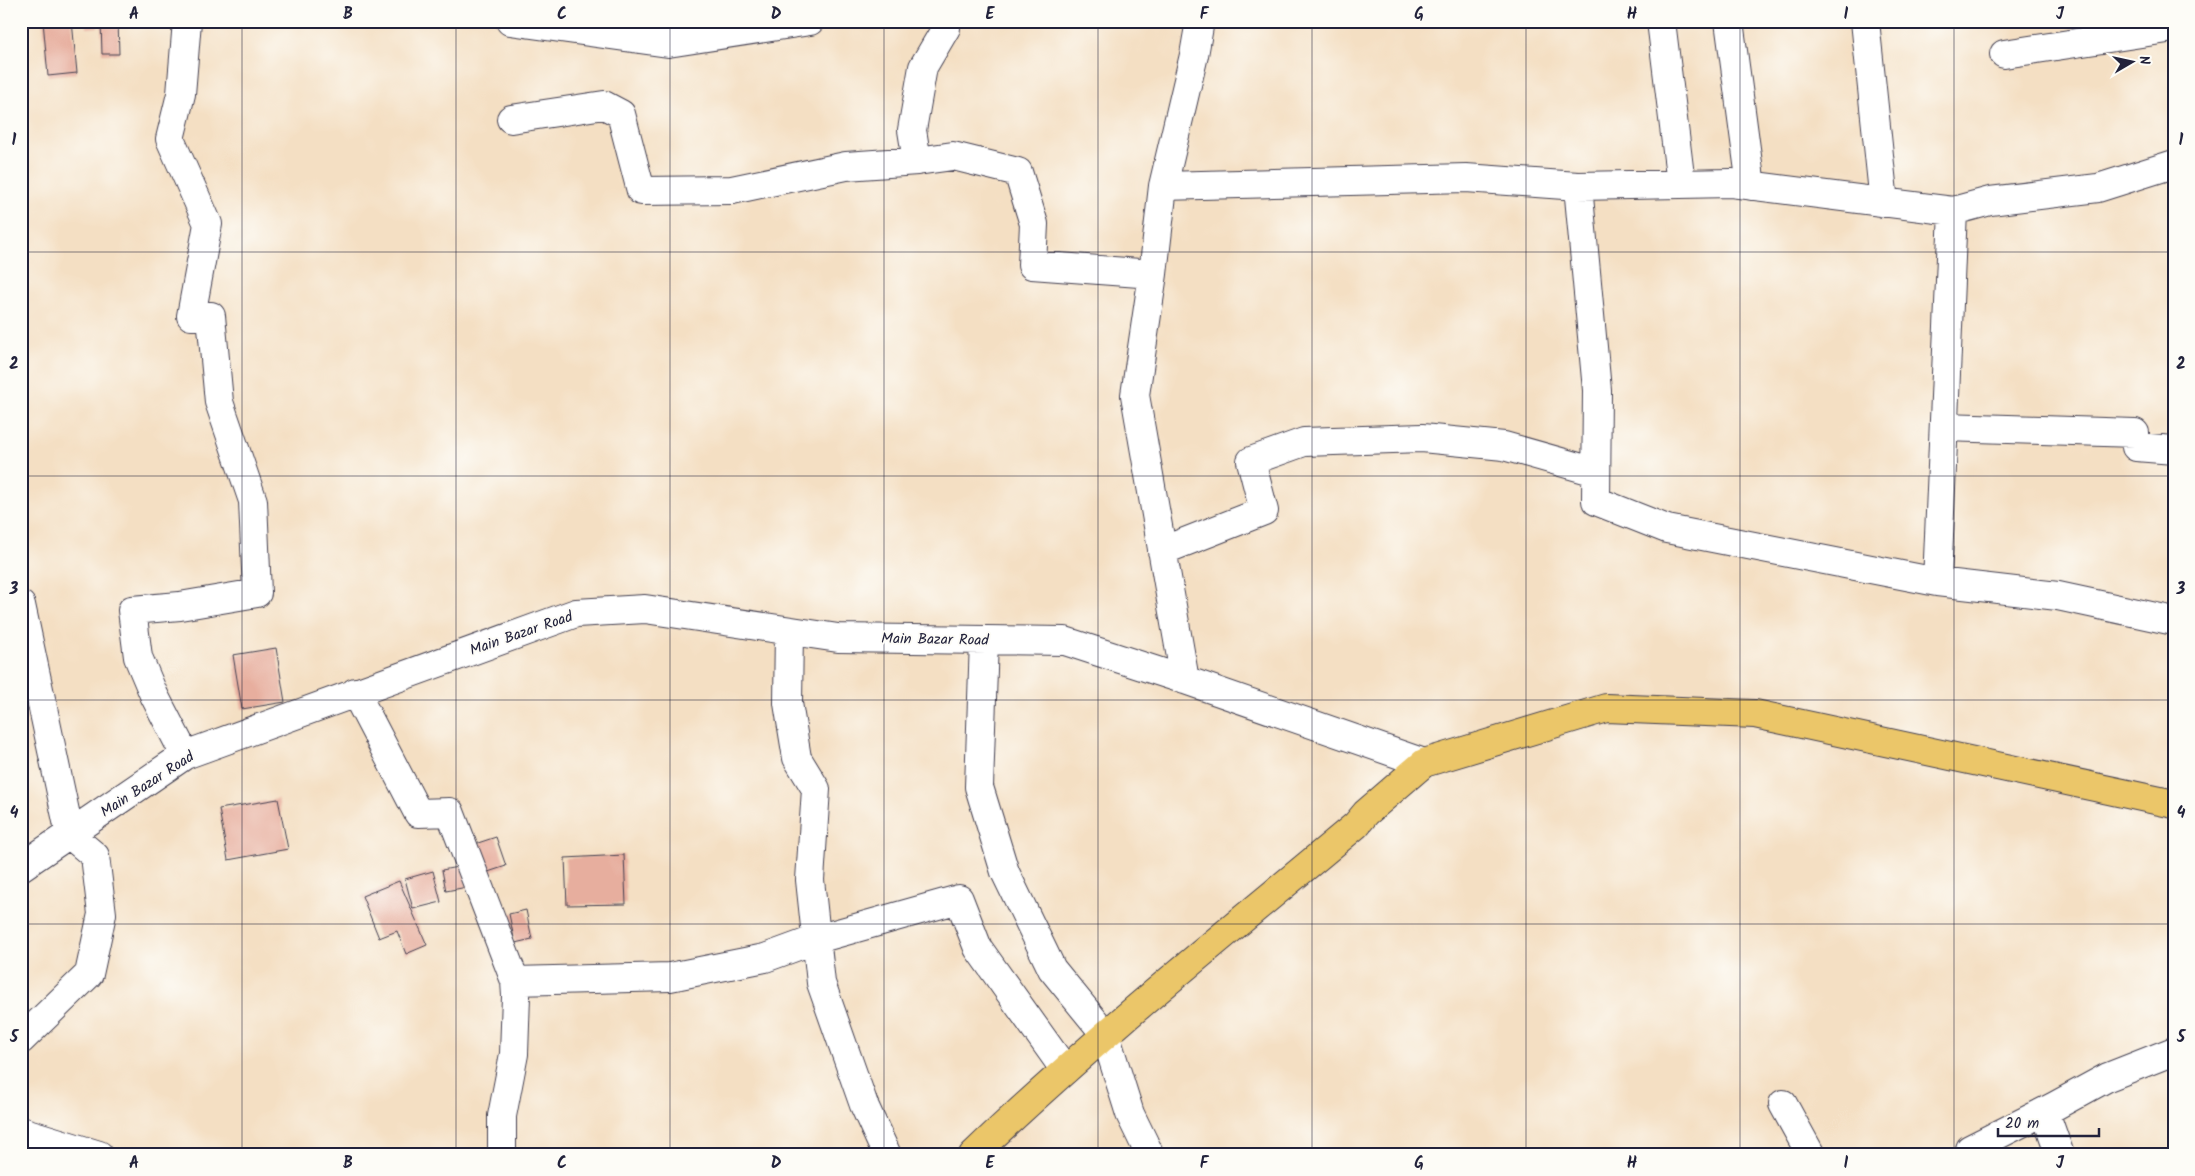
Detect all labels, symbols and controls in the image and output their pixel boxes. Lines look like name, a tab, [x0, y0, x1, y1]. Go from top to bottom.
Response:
text: A	[129, 2, 139, 27]
text: B	[343, 2, 353, 27]
text: C	[557, 2, 567, 27]
text: D	[771, 2, 782, 27]
text: E	[986, 2, 996, 27]
text: F	[1200, 2, 1210, 27]
text: G	[1414, 2, 1424, 27]
text: H	[1627, 2, 1637, 27]
text: I	[1844, 2, 1849, 27]
text: J	[2056, 2, 2065, 27]
north arrow	[2108, 38, 2158, 88]
text: N	[2132, 54, 2155, 66]
text: 1	[12, 128, 17, 153]
text: 1	[2179, 128, 2184, 153]
text: 2	[9, 352, 19, 377]
text: 2	[2176, 352, 2186, 377]
text: 3	[9, 577, 19, 602]
text: 3	[2176, 577, 2186, 602]
street label: Main Bazar Road	[466, 605, 577, 663]
street label: Main Bazar Road	[881, 627, 990, 653]
street label: Main Bazar Road	[96, 745, 200, 824]
text: 4	[10, 801, 19, 826]
text: 4	[2177, 801, 2186, 826]
text: 5	[9, 1025, 20, 1050]
text: 5	[2176, 1025, 2187, 1050]
scale bar	[1998, 1106, 2099, 1138]
text: 20 m	[2005, 1112, 2039, 1136]
text: A	[129, 1151, 139, 1176]
text: B	[343, 1151, 353, 1176]
text: C	[557, 1151, 567, 1176]
text: D	[771, 1151, 782, 1176]
text: E	[986, 1151, 996, 1176]
text: F	[1200, 1151, 1210, 1176]
text: G	[1414, 1151, 1424, 1176]
text: H	[1627, 1151, 1637, 1176]
text: I	[1844, 1151, 1849, 1176]
text: J	[2056, 1151, 2065, 1176]

